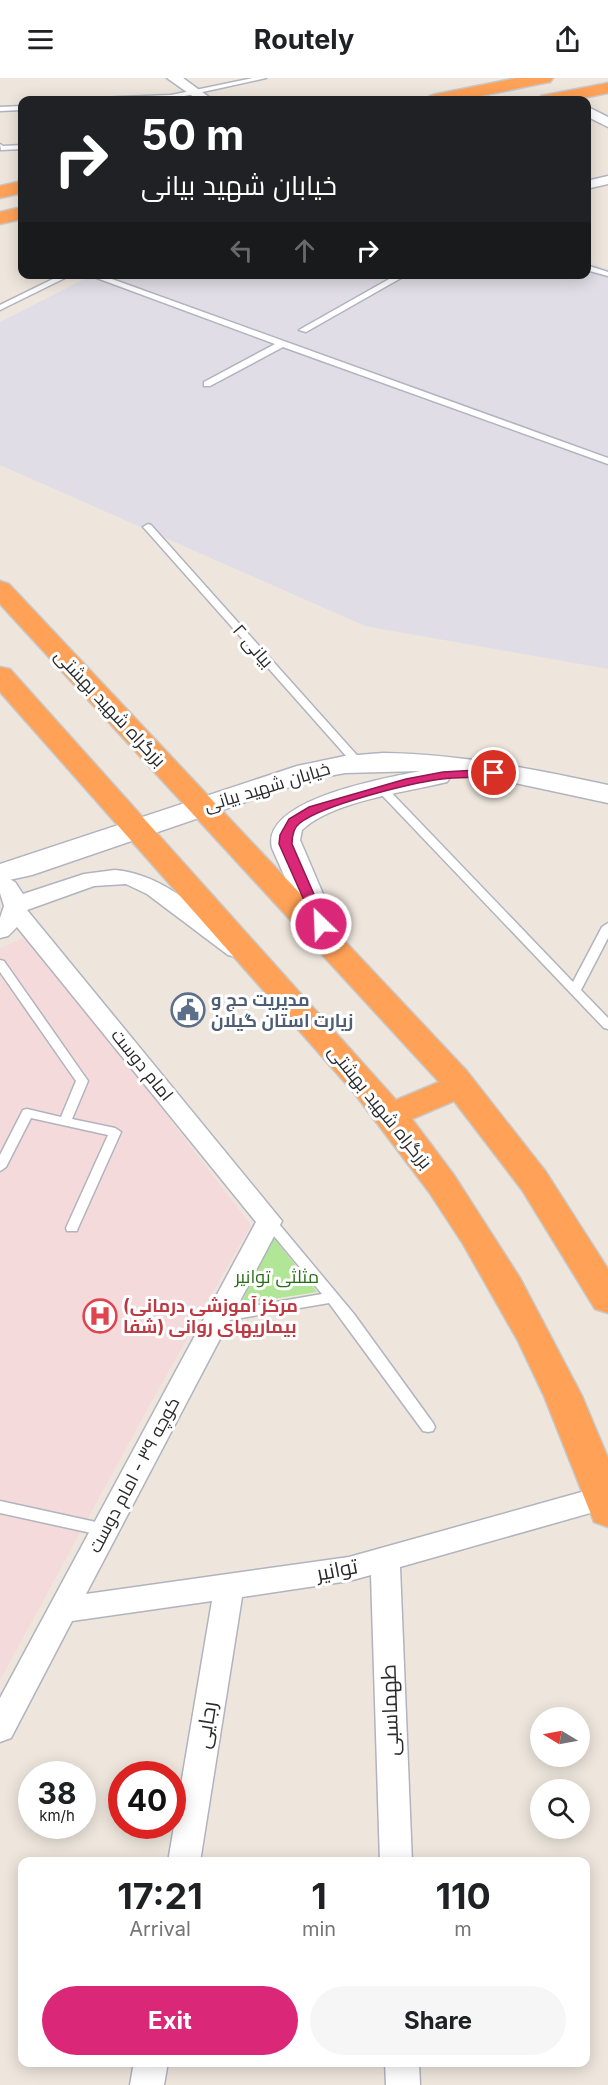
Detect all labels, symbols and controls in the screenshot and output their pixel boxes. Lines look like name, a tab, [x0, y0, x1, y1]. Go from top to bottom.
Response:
icon: menu	[24, 23, 57, 56]
text: Routely	[254, 23, 354, 56]
icon: share	[551, 23, 584, 56]
text: 50 m	[141, 109, 244, 160]
icon: right	[42, 120, 120, 198]
text: خیابان شهید بیانی	[141, 169, 337, 202]
icon: left	[225, 234, 258, 267]
icon: ahead	[288, 234, 321, 267]
icon: right	[351, 234, 384, 267]
street label: بیانی ۲	[228, 620, 278, 672]
street label: بزرگراه شهید بهشتی	[50, 645, 170, 771]
pin	[468, 747, 519, 798]
icon: arrive	[477, 756, 510, 789]
street label: خیابان شهید بیانی	[201, 757, 333, 817]
position arrow	[289, 892, 353, 956]
place label: مدیریت حج و زیارت استان گیلان	[211, 989, 353, 1032]
public building icon: مدیریت حج و زیارت استان گیلان	[170, 992, 206, 1028]
street label: امام دوست	[106, 1025, 178, 1106]
street label: بزرگراه شهید بهشتی	[323, 1041, 437, 1173]
park label: مثلثی توانیر	[234, 1266, 319, 1288]
place label: (مرکز آموزشی درمانی بیماریهای روانی (شفا	[123, 1295, 298, 1338]
hospital icon: (مرکز آموزشی درمانی بیماریهای روانی (شفا	[82, 1298, 118, 1334]
street label: کوچه ۳۹ - امام دوست	[84, 1393, 185, 1557]
street label: توانیر	[313, 1553, 360, 1586]
street label: طهماسبی	[375, 1664, 405, 1756]
street label: رجایی	[189, 1699, 223, 1751]
north arrow	[530, 1707, 590, 1767]
map controls	[530, 1707, 590, 1839]
speed limit sign: 40	[108, 1761, 186, 1839]
text: 38	[38, 1775, 76, 1811]
button: search	[530, 1779, 590, 1839]
text: km/h	[39, 1806, 75, 1825]
text: 17:21	[117, 1874, 203, 1918]
text: 1	[311, 1874, 327, 1918]
text: 110	[435, 1874, 491, 1918]
text: Arrival	[129, 1917, 191, 1941]
text: min	[302, 1917, 336, 1941]
text: m	[454, 1917, 472, 1941]
button: Exit	[42, 1986, 298, 2055]
button: Share	[310, 1986, 566, 2055]

